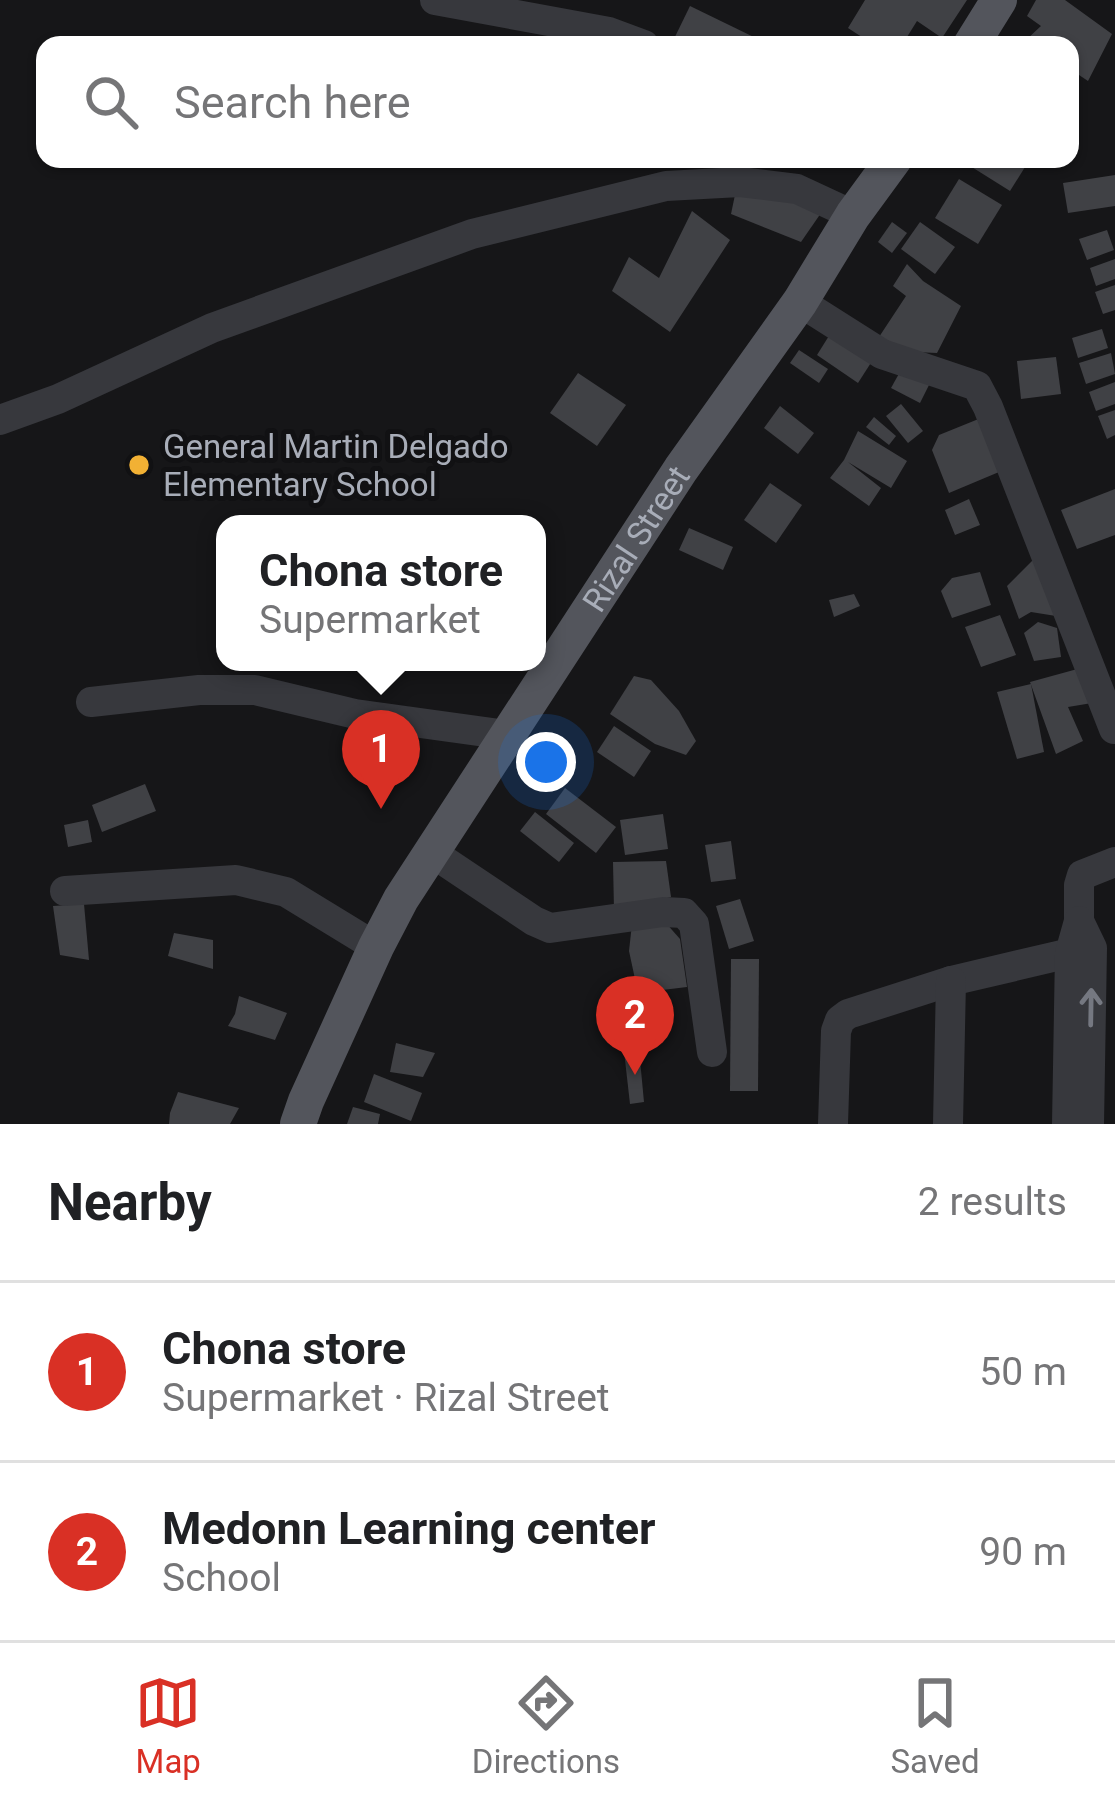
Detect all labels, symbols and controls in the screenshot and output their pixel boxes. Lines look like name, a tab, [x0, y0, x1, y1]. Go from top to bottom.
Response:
search box	[36, 36, 1079, 168]
icon: search	[78, 69, 144, 135]
text: Search here	[174, 76, 411, 129]
place label: General Martin Delgado Elementary School	[163, 427, 508, 504]
marker: General Martin Delgado Elementary School	[126, 452, 152, 478]
street label: Rizal Street	[574, 458, 697, 619]
popup	[216, 515, 546, 671]
text: Chona store	[259, 544, 503, 597]
text: Supermarket	[259, 597, 481, 643]
pin: 1	[342, 710, 420, 809]
your location	[516, 732, 576, 792]
pin: 2	[596, 976, 674, 1075]
one-way arrow	[1080, 988, 1103, 1027]
text: Nearby	[48, 1173, 212, 1232]
text: 2 results	[918, 1179, 1067, 1225]
text: Chona store	[162, 1322, 406, 1375]
text: 1	[76, 1349, 98, 1395]
text: 50 m	[979, 1349, 1067, 1395]
text: Supermarket · Rizal Street	[162, 1375, 610, 1421]
text: Medonn Learning center	[162, 1502, 656, 1555]
text: 2	[76, 1529, 98, 1575]
text: 90 m	[979, 1529, 1067, 1575]
text: School	[162, 1555, 281, 1601]
tab: Map	[135, 1670, 201, 1781]
tab: Directions	[472, 1670, 620, 1781]
tab: Saved	[891, 1670, 980, 1781]

